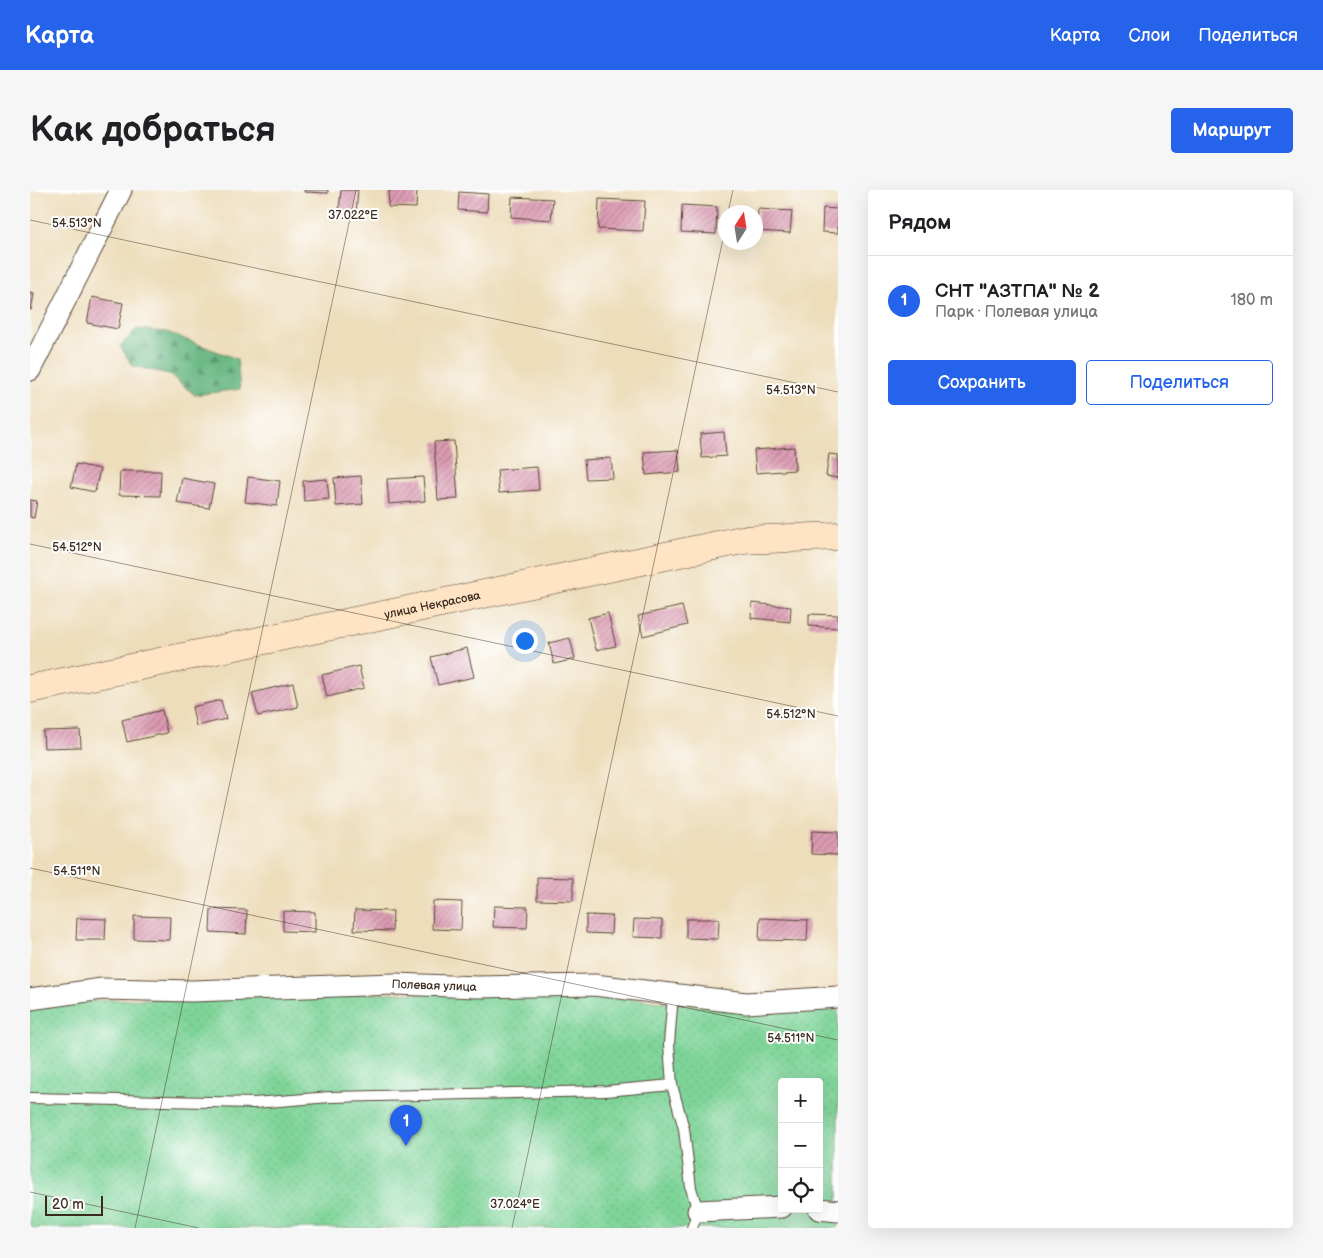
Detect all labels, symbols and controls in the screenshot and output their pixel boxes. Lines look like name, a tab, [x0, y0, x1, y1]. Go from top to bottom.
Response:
text: Карта	[25, 21, 94, 50]
text: Карта	[1050, 25, 1100, 46]
text: Слои	[1128, 25, 1170, 46]
text: Поделиться	[1198, 25, 1298, 46]
button: Маршрут	[1171, 108, 1293, 153]
text: Как добраться	[30, 109, 276, 152]
north arrow	[718, 205, 763, 250]
text: 37.022°E	[328, 208, 378, 223]
text: Рядом	[888, 210, 951, 235]
text: 54.513°N	[52, 216, 102, 231]
text: СНТ "АЗТПА" № 2	[935, 280, 1100, 303]
text: 1	[901, 291, 907, 310]
text: 180 m	[1231, 291, 1273, 310]
text: Парк · Полевая улица	[935, 303, 1098, 322]
button: Сохранить	[888, 360, 1076, 405]
button: Поделиться	[1086, 360, 1273, 405]
text: 54.513°N	[766, 383, 816, 398]
text: 54.512°N	[52, 540, 102, 555]
street label: улица Некрасова	[383, 588, 482, 623]
your location	[512, 628, 538, 654]
text: 54.512°N	[766, 707, 816, 722]
text: 54.511°N	[53, 864, 101, 879]
street label: Полевая улица	[391, 977, 477, 995]
text: 54.511°N	[767, 1031, 815, 1046]
map controls	[778, 1078, 823, 1213]
button: +	[778, 1078, 823, 1123]
pin: 1	[390, 1105, 422, 1146]
button: −	[778, 1123, 823, 1168]
button: locate	[778, 1168, 823, 1213]
scale bar	[45, 1193, 102, 1216]
text: 20 m	[52, 1196, 84, 1213]
text: 37.024°E	[490, 1197, 540, 1212]

